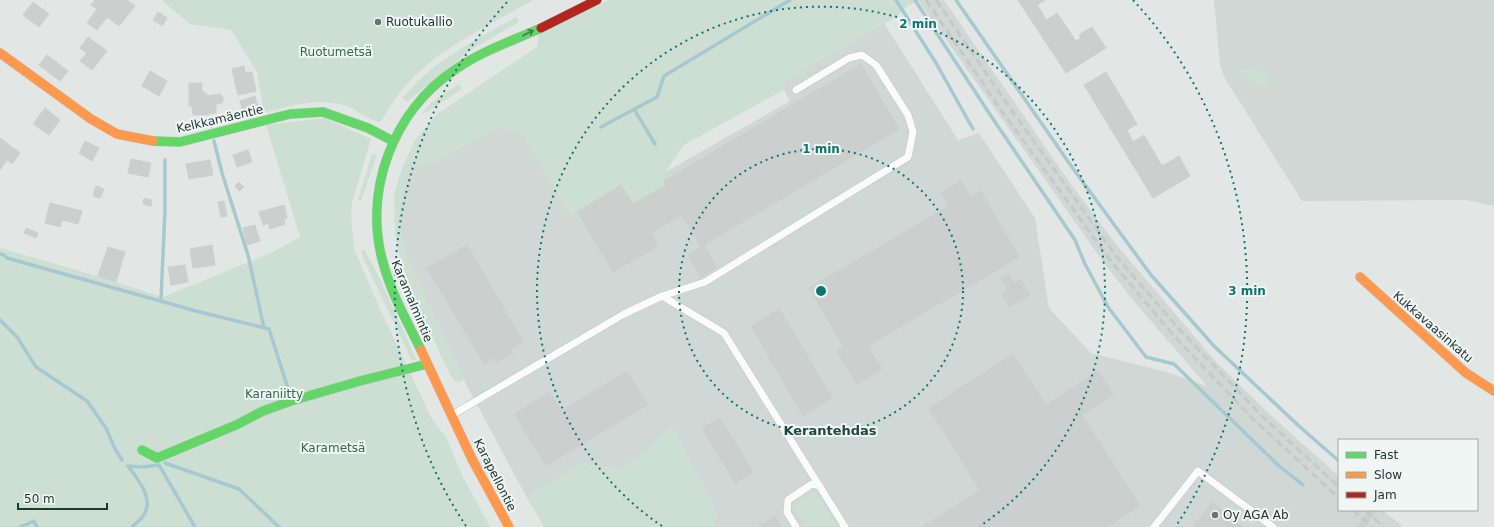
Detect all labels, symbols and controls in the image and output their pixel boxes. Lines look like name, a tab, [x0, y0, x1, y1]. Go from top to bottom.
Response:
place label: Ruotukallio	[386, 15, 453, 29]
marker: Ruotukallio	[373, 17, 383, 27]
text: 2 min	[899, 17, 937, 31]
one-way arrow	[522, 29, 534, 36]
park label: Ruotumetsä	[300, 45, 372, 59]
street label: Kelkkamäentie	[175, 102, 265, 136]
text: 1 min	[802, 142, 840, 156]
street label: Karamalmintie	[388, 258, 436, 344]
centre of rings	[814, 284, 828, 298]
text: 3 min	[1228, 284, 1266, 298]
street label: Kukkavaasinkatu	[1390, 288, 1476, 366]
park label: Karaniitty	[245, 387, 303, 401]
district label: Kerantehdas	[783, 423, 877, 438]
street label: Karapellontie	[471, 436, 519, 514]
legend	[1338, 439, 1478, 511]
park label: Karametsä	[301, 441, 365, 455]
text: Fast	[1374, 448, 1398, 462]
text: Slow	[1374, 468, 1402, 482]
scale bar	[18, 485, 107, 511]
text: Jam	[1373, 488, 1397, 502]
text: 50 m	[24, 492, 55, 506]
place label: Oy AGA Ab	[1223, 508, 1289, 522]
marker: Oy AGA Ab	[1210, 510, 1220, 520]

